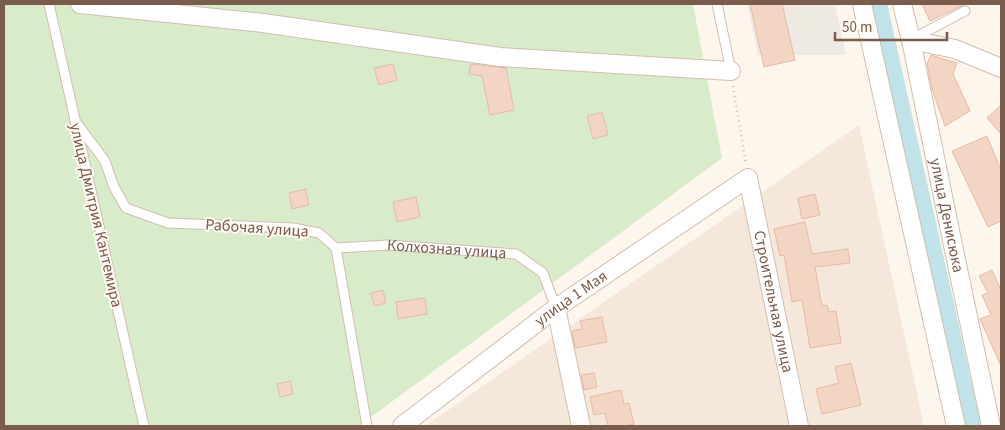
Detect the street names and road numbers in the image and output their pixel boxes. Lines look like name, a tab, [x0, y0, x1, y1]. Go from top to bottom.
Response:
street label: улица Дмитрия Кантемира	[64, 121, 128, 309]
street label: улица Денисюка	[924, 156, 969, 275]
street label: Рабочая улица	[205, 213, 309, 243]
street label: Строительная улица	[748, 228, 799, 375]
street label: Колхозная улица	[386, 234, 507, 264]
street label: улица 1 Мая	[530, 265, 612, 331]

